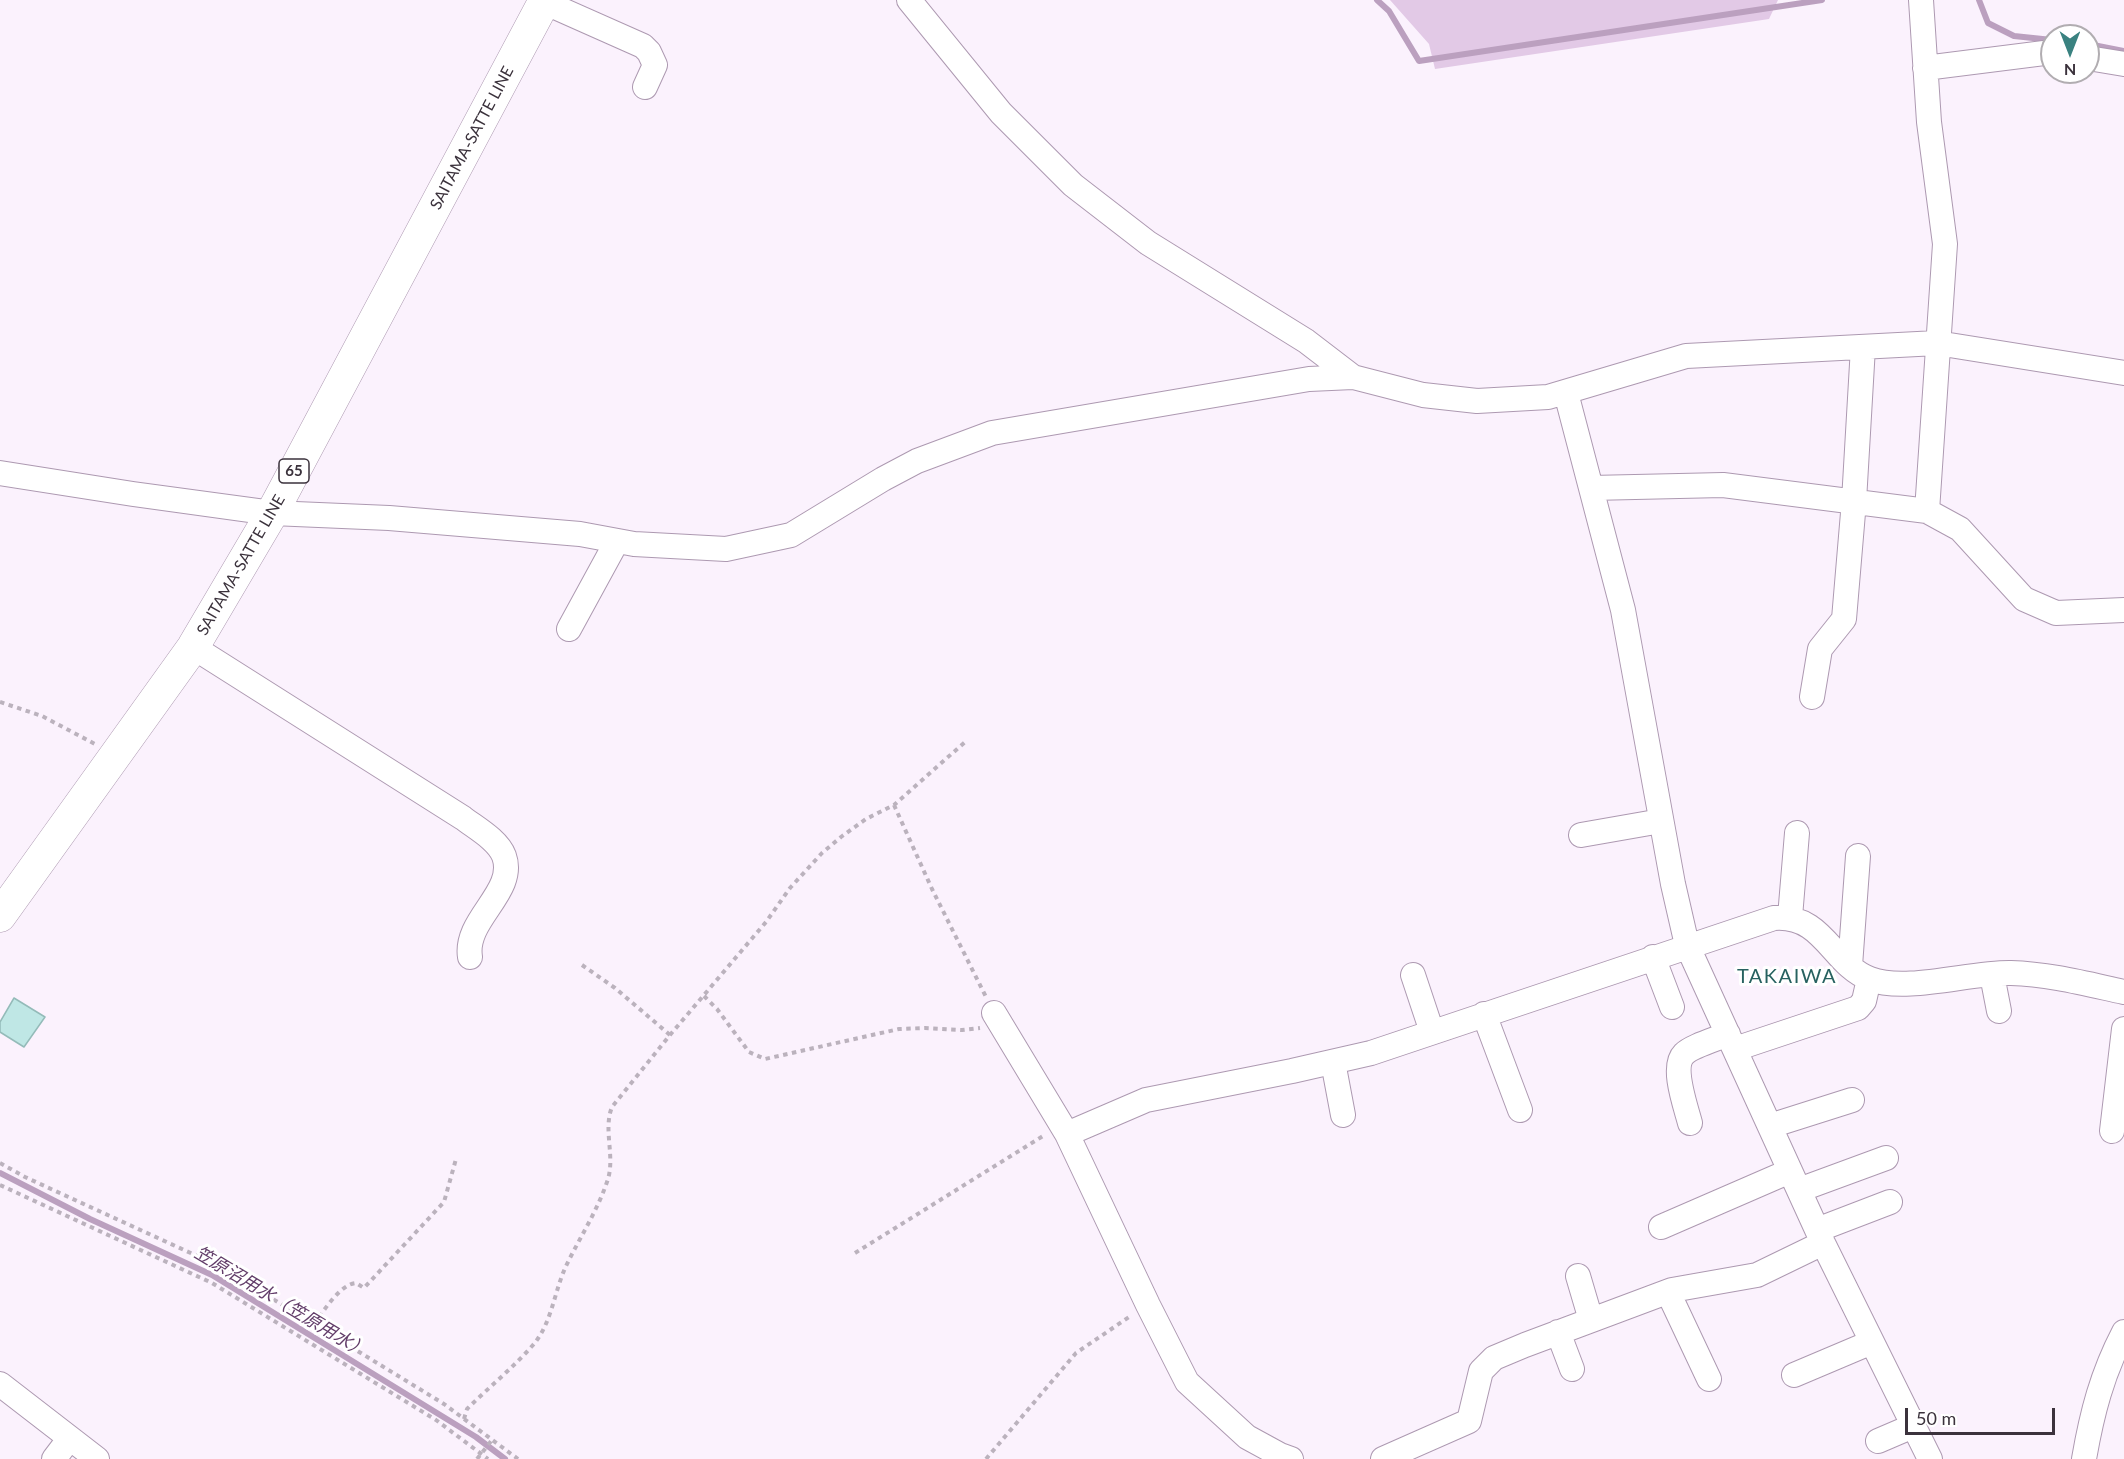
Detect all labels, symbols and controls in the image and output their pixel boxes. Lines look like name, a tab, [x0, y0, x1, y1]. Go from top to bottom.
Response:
north arrow	[2040, 24, 2100, 84]
text: N	[2064, 61, 2076, 80]
street label: SAITAMA-SATTE LINE	[426, 63, 518, 213]
road number: 65	[279, 459, 309, 483]
street label: SAITAMA-SATTE LINE	[193, 491, 289, 639]
district label: TAKAIWA	[1737, 965, 1837, 989]
water label: 笠原沼用水（笠原用水）	[191, 1242, 371, 1362]
scale bar	[1908, 1396, 2058, 1434]
text: 50 m	[1916, 1407, 1956, 1429]

